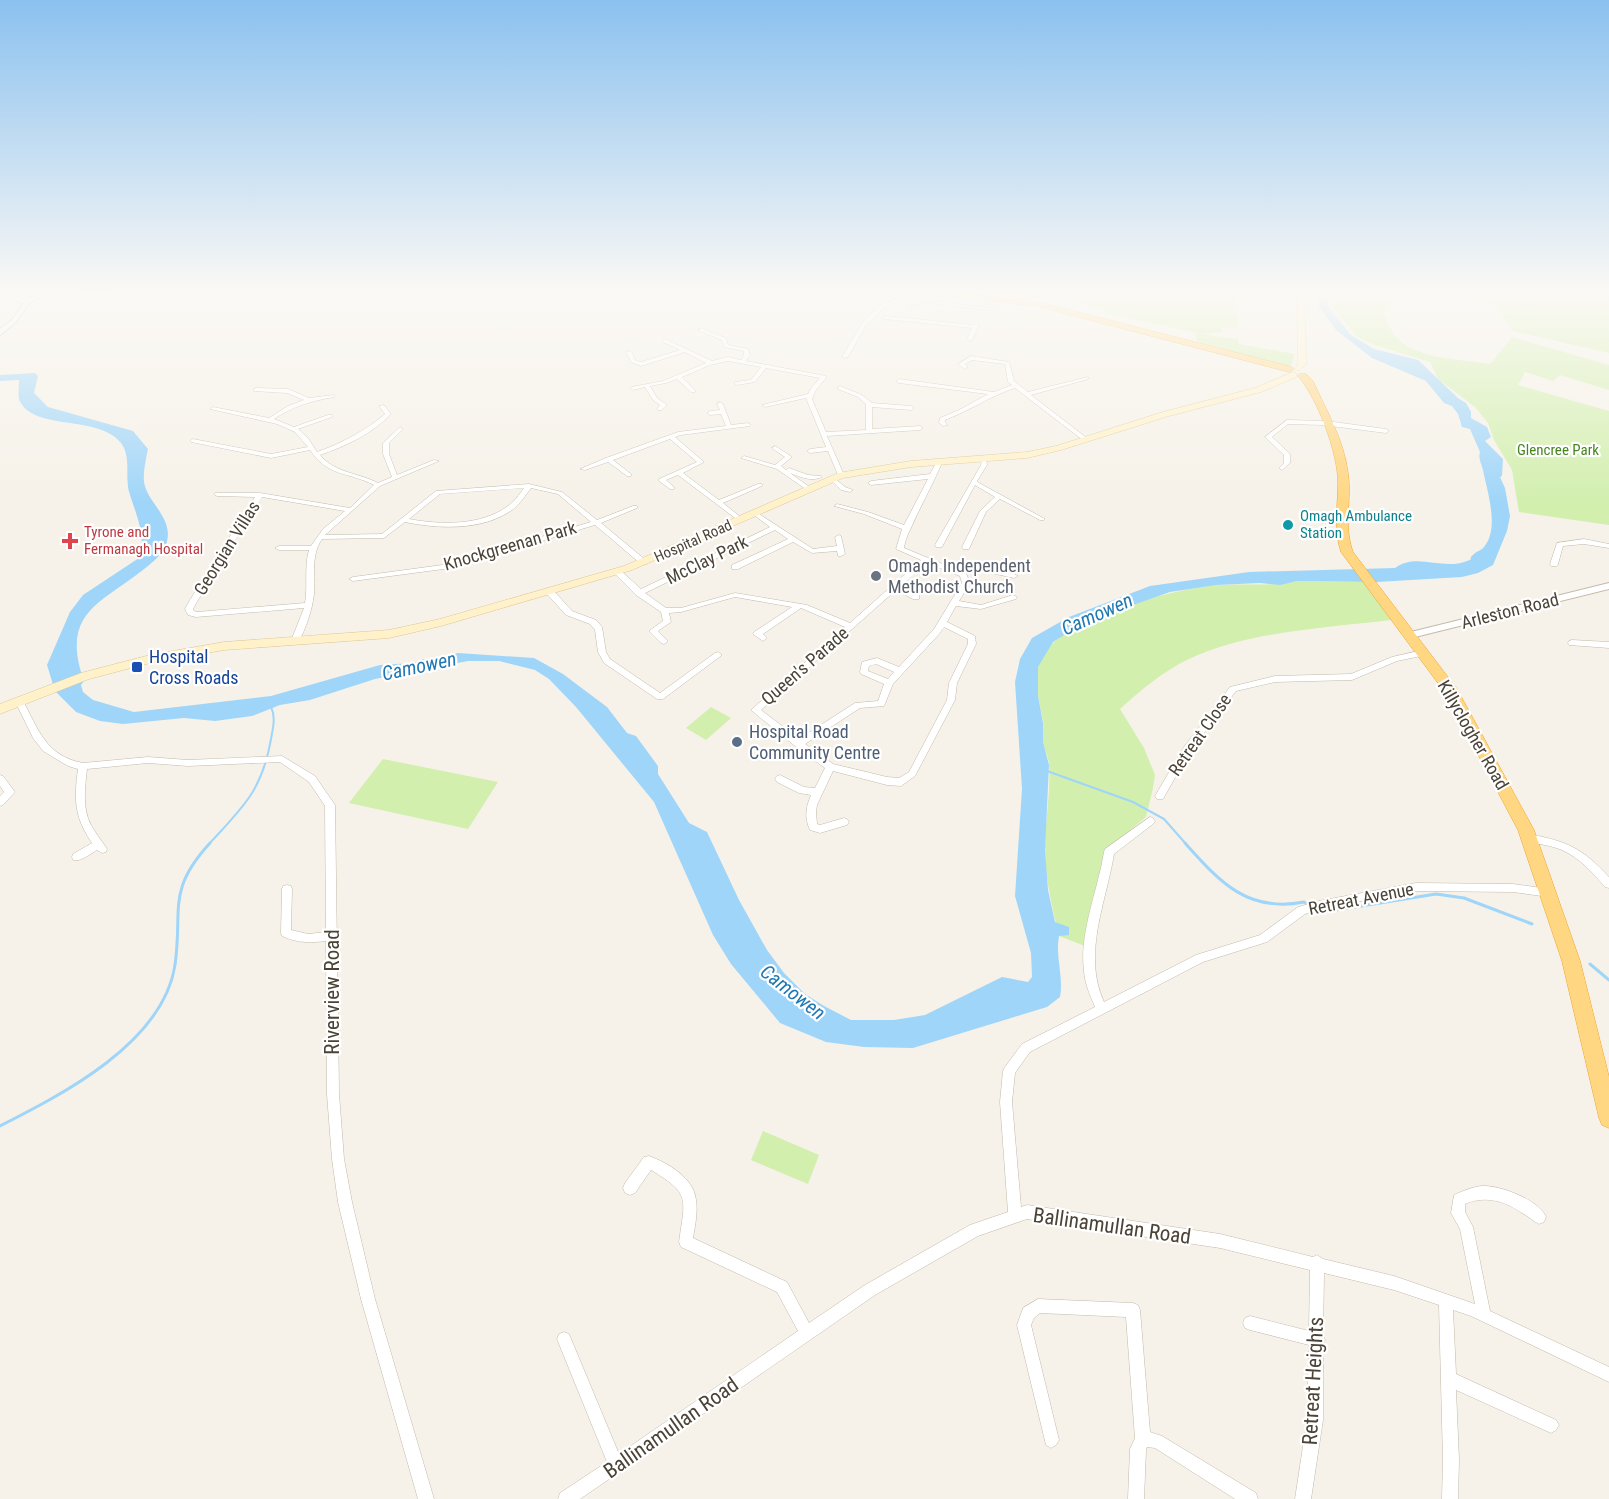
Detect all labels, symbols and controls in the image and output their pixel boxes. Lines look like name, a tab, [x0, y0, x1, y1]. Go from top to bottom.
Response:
park label: Glencree Park	[1517, 441, 1599, 459]
street label: Georgian Villas	[189, 497, 264, 599]
place label: Omagh Ambulance Station	[1300, 507, 1412, 542]
street label: Hospital Road	[651, 516, 735, 566]
street label: Knockgreenan Park	[441, 517, 579, 574]
marker: Omagh Ambulance Station	[1281, 518, 1295, 532]
place label: Tyrone and Fermanagh Hospital	[84, 523, 203, 558]
street label: McClay Park	[662, 531, 751, 588]
marker: Tyrone and Fermanagh Hospital	[61, 532, 79, 550]
place label: Omagh Independent Methodist Church	[888, 555, 1031, 597]
marker: Omagh Independent Methodist Church	[869, 569, 883, 583]
water label: Camowen	[1058, 588, 1136, 640]
street label: Arleston Road	[1459, 588, 1561, 633]
street label: Queen's Parade	[757, 622, 853, 709]
place label: Hospital Cross Roads	[149, 646, 238, 688]
water label: Camowen	[379, 646, 459, 686]
marker: Hospital Cross Roads	[130, 660, 144, 674]
street label: Killyclogher Road	[1434, 676, 1513, 793]
street label: Retreat Close	[1164, 690, 1235, 780]
place label: Hospital Road Community Centre	[749, 721, 880, 763]
marker: Hospital Road Community Centre	[730, 735, 744, 749]
street label: Retreat Avenue	[1306, 878, 1415, 919]
street label: Riverview Road	[320, 929, 344, 1055]
water label: Camowen	[756, 959, 830, 1025]
street label: Ballinamullan Road	[1032, 1203, 1192, 1249]
street label: Retreat Heights	[1298, 1316, 1328, 1446]
street label: Ballinamullan Road	[599, 1373, 743, 1483]

